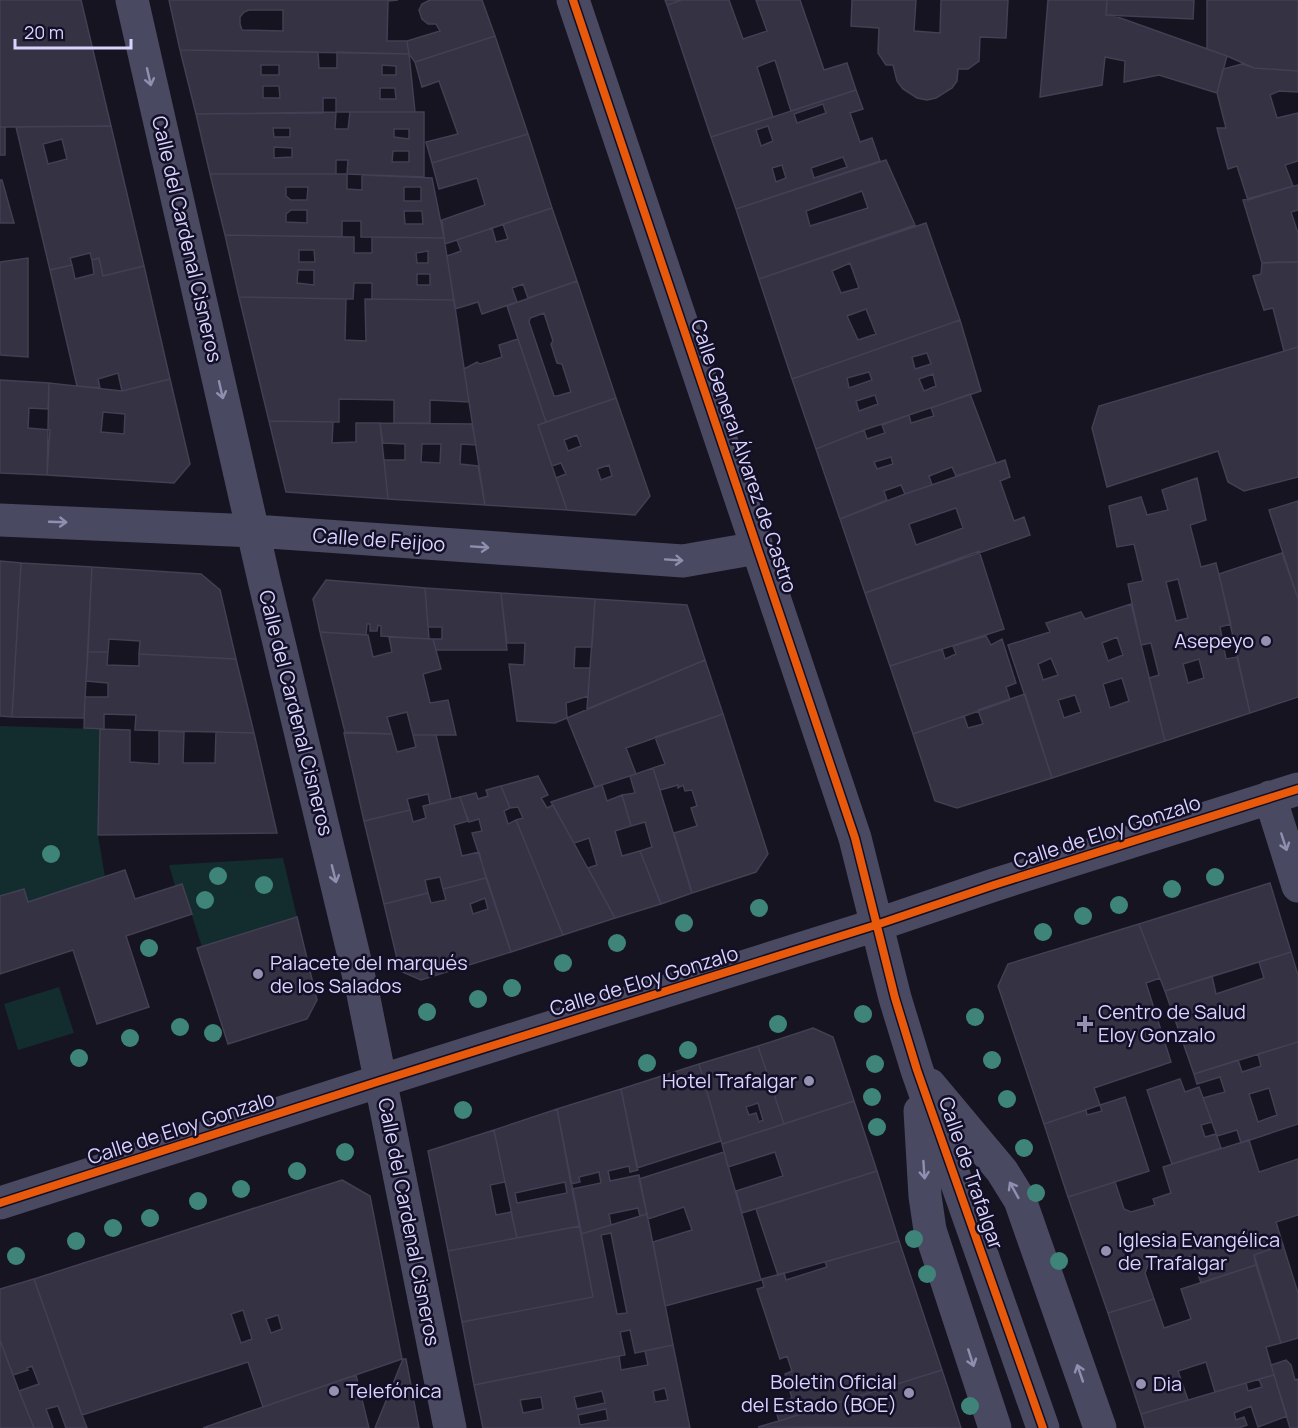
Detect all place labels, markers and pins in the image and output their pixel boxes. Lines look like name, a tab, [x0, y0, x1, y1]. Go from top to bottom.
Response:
place label: Asepeyo	[1174, 627, 1254, 654]
marker: Asepeyo	[1259, 634, 1273, 648]
place label: Palacete del marqués de los Salados	[270, 949, 468, 999]
marker: Palacete del marqués de los Salados	[251, 967, 265, 981]
place label: Centro de Salud Eloy Gonzalo	[1098, 998, 1246, 1048]
marker: Centro de Salud Eloy Gonzalo	[1076, 1015, 1094, 1033]
place label: Hotel Trafalgar	[662, 1067, 797, 1094]
marker: Hotel Trafalgar	[802, 1074, 816, 1088]
place label: Iglesia Evangélica de Trafalgar	[1118, 1226, 1280, 1276]
marker: Iglesia Evangélica de Trafalgar	[1099, 1244, 1113, 1258]
place label: Boletin Oficial del Estado (BOE)	[741, 1368, 897, 1418]
place label: Dia	[1153, 1370, 1182, 1397]
place label: Telefónica	[346, 1377, 442, 1404]
marker: Dia	[1134, 1377, 1148, 1391]
marker: Telefónica	[327, 1384, 341, 1398]
marker: Boletin Oficial del Estado (BOE)	[902, 1386, 916, 1400]

